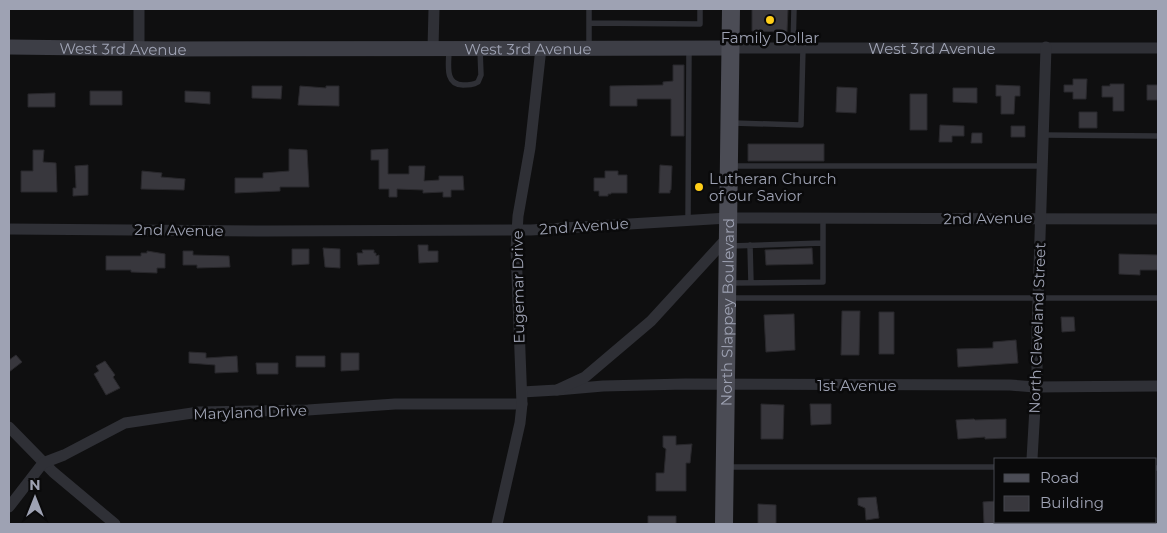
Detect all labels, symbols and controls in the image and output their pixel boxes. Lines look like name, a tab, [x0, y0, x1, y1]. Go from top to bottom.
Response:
marker: Family Dollar	[764, 14, 776, 26]
place label: Family Dollar	[721, 28, 819, 47]
street label: West 3rd Avenue	[59, 38, 187, 59]
street label: West 3rd Avenue	[464, 39, 592, 58]
street label: West 3rd Avenue	[868, 39, 996, 58]
place label: Lutheran Church of our Savior	[709, 169, 837, 205]
marker: Lutheran Church of our Savior	[693, 181, 705, 193]
street label: 2nd Avenue	[943, 208, 1033, 228]
street label: 2nd Avenue	[539, 213, 629, 239]
street label: North Slappey Boulevard	[716, 218, 738, 406]
street label: 2nd Avenue	[134, 220, 224, 240]
street label: Eugemar Drive	[508, 230, 528, 344]
street label: North Cleveland Street	[1025, 242, 1049, 414]
street label: 1st Avenue	[817, 376, 897, 395]
street label: Maryland Drive	[193, 401, 307, 423]
legend	[994, 458, 1157, 523]
text: Road	[1040, 468, 1079, 487]
north arrow	[10, 473, 60, 523]
text: N	[29, 476, 41, 494]
text: Building	[1040, 493, 1104, 512]

